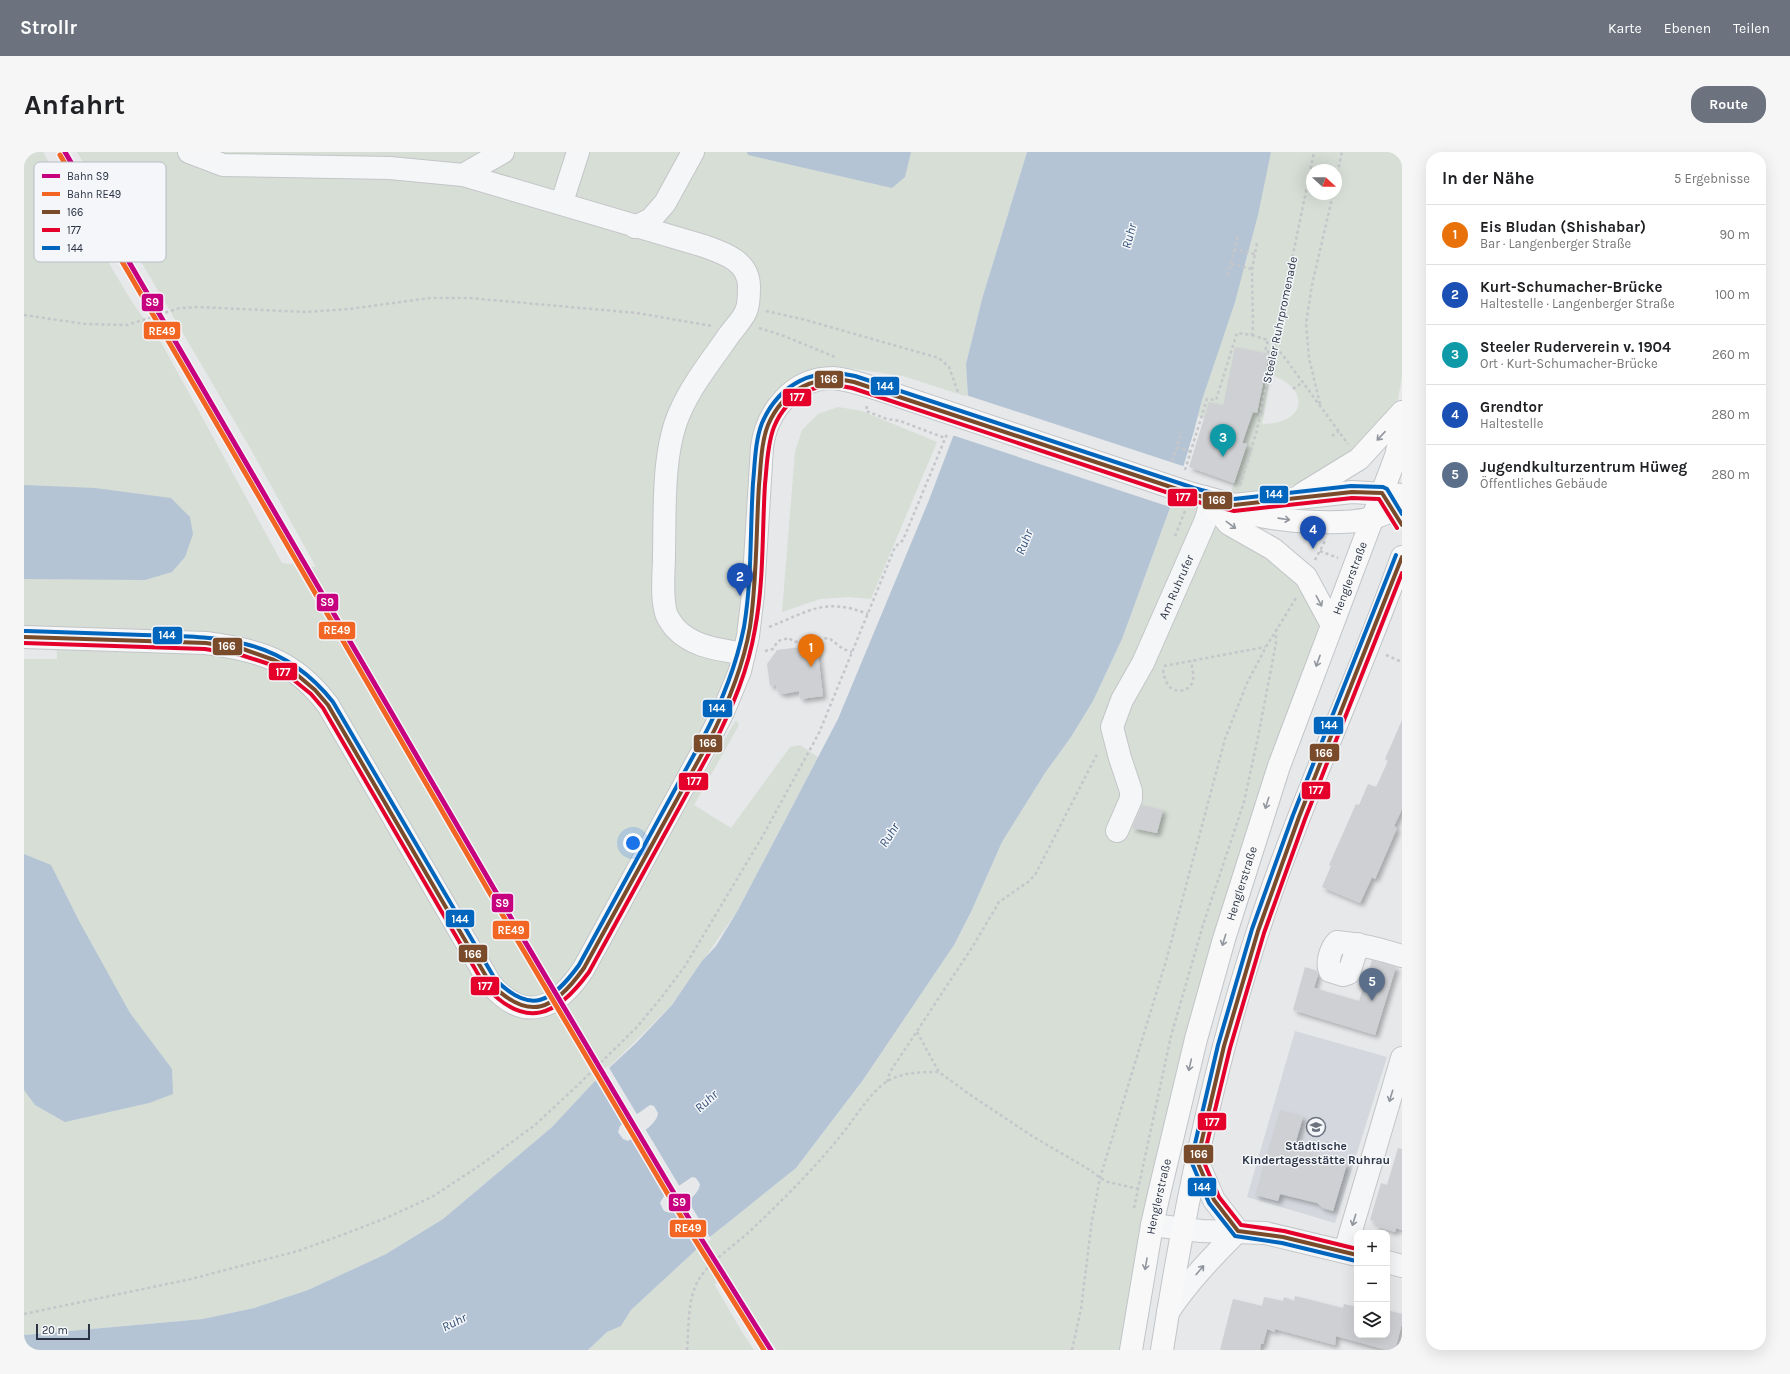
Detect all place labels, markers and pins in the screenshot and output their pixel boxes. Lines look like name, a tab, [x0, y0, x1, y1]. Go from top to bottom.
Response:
pin: 3	[1210, 424, 1236, 457]
pin: 4	[1300, 516, 1326, 549]
pin: 2	[727, 563, 753, 596]
pin: 1	[798, 634, 824, 667]
pin: 5	[1359, 968, 1385, 1001]
school or university icon: Städtische Kindertagesstätte Ruhrau	[1305, 1116, 1327, 1138]
place label: Städtische Kindertagesstätte Ruhrau	[1242, 1139, 1390, 1167]

